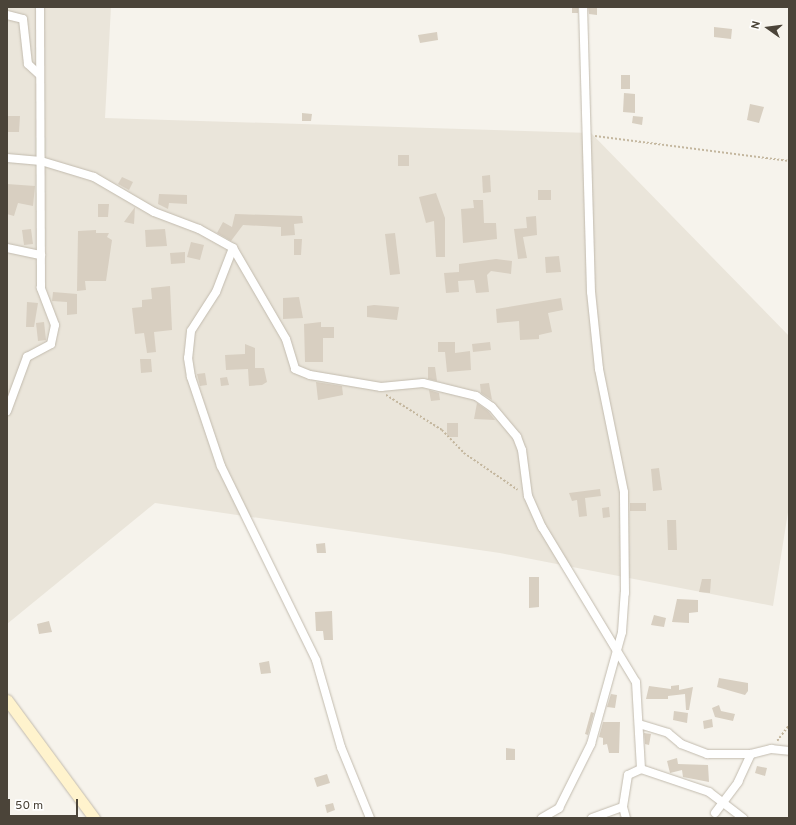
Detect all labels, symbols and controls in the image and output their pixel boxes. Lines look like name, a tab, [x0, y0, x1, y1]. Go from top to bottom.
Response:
north arrow	[748, 8, 788, 48]
text: N	[749, 20, 764, 31]
scale bar	[10, 791, 80, 817]
text: 50 m	[15, 798, 43, 814]

